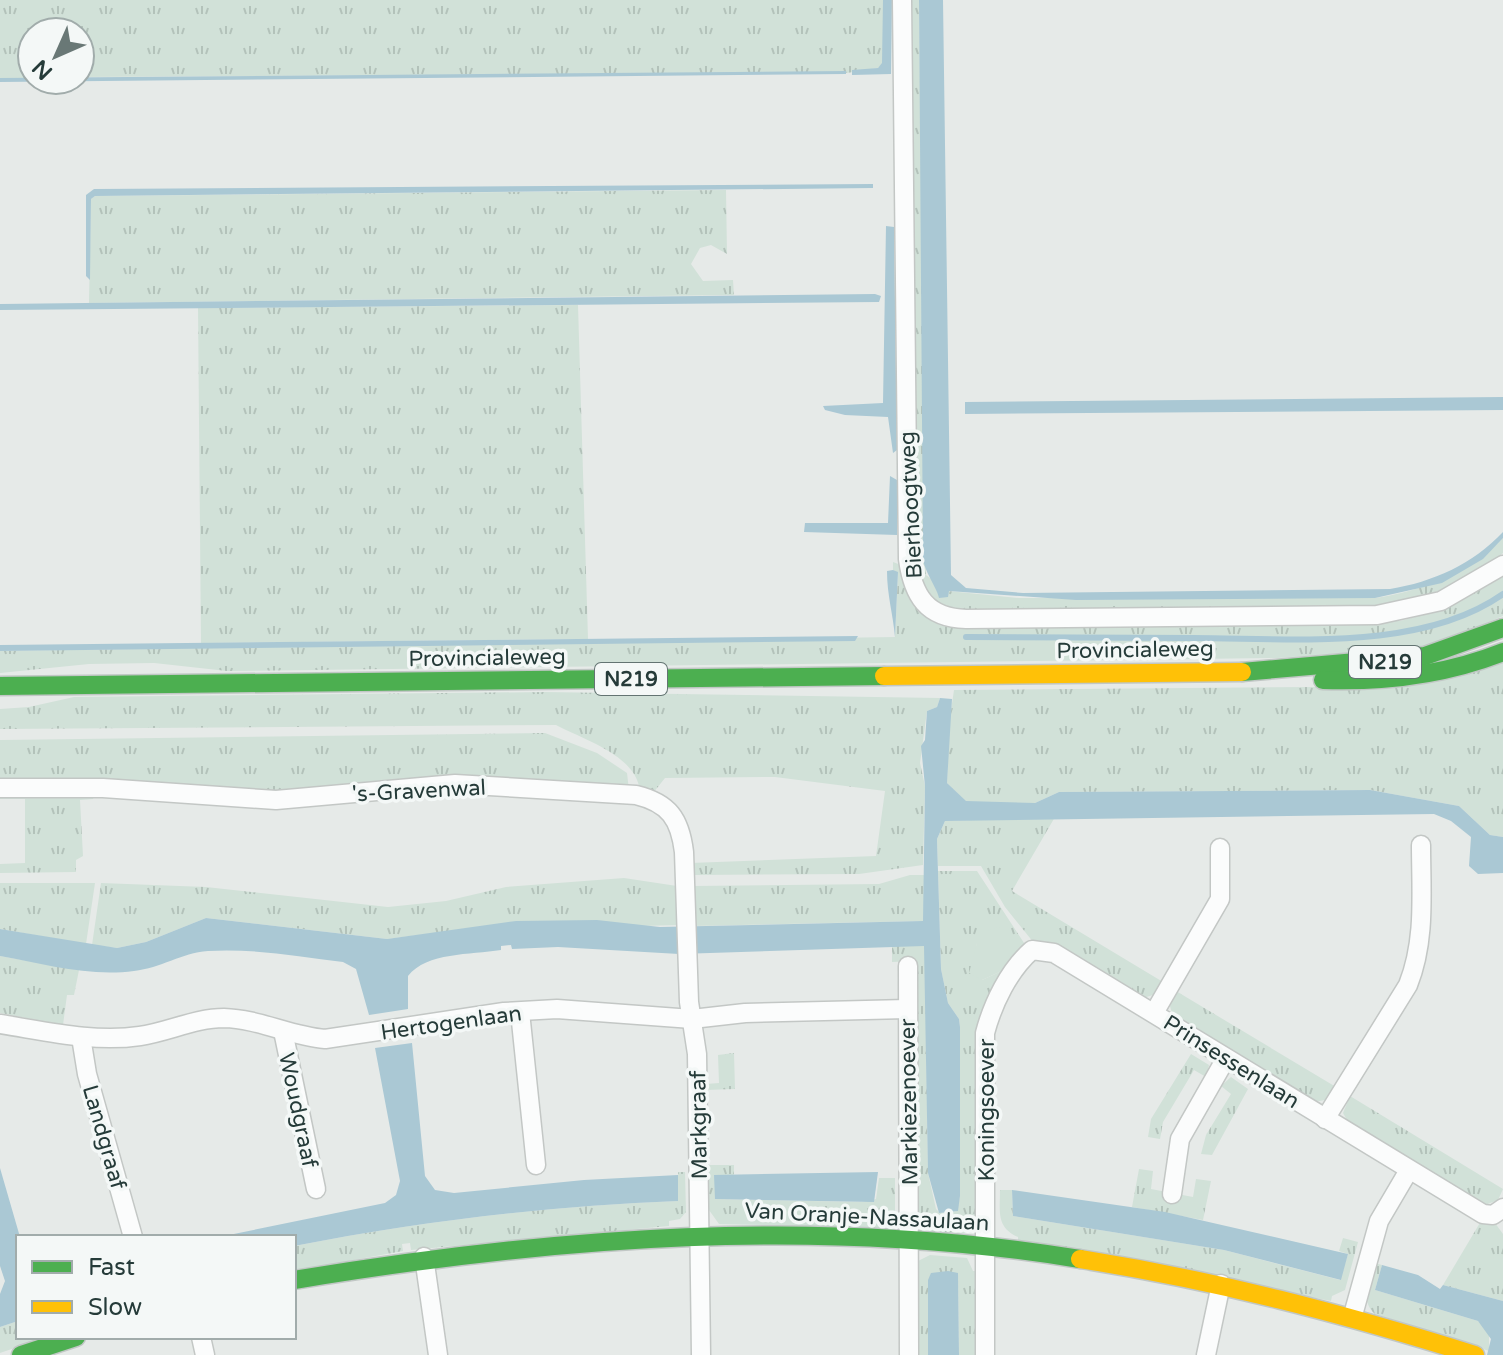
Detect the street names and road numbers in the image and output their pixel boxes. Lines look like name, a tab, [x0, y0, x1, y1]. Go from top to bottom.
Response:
street label: Bierhoogtweg	[894, 431, 928, 579]
street label: Provincialeweg	[1056, 636, 1214, 664]
street label: Provincialeweg	[408, 644, 566, 672]
road number: N219	[1349, 646, 1421, 678]
road number: N219	[595, 663, 667, 695]
street label: 's-Gravenwal	[351, 775, 487, 807]
street label: Hertogenlaan	[379, 1000, 523, 1046]
street label: Prinsessenlaan	[1159, 1010, 1304, 1114]
street label: Markiezenoever	[895, 1018, 923, 1186]
street label: Koningsoever	[974, 1038, 1000, 1181]
street label: Woudgraaf	[273, 1050, 323, 1171]
street label: Markgraaf	[685, 1070, 713, 1180]
street label: Landgraaf	[77, 1082, 132, 1193]
street label: Van Oranje-Nassaulaan	[744, 1198, 990, 1236]

